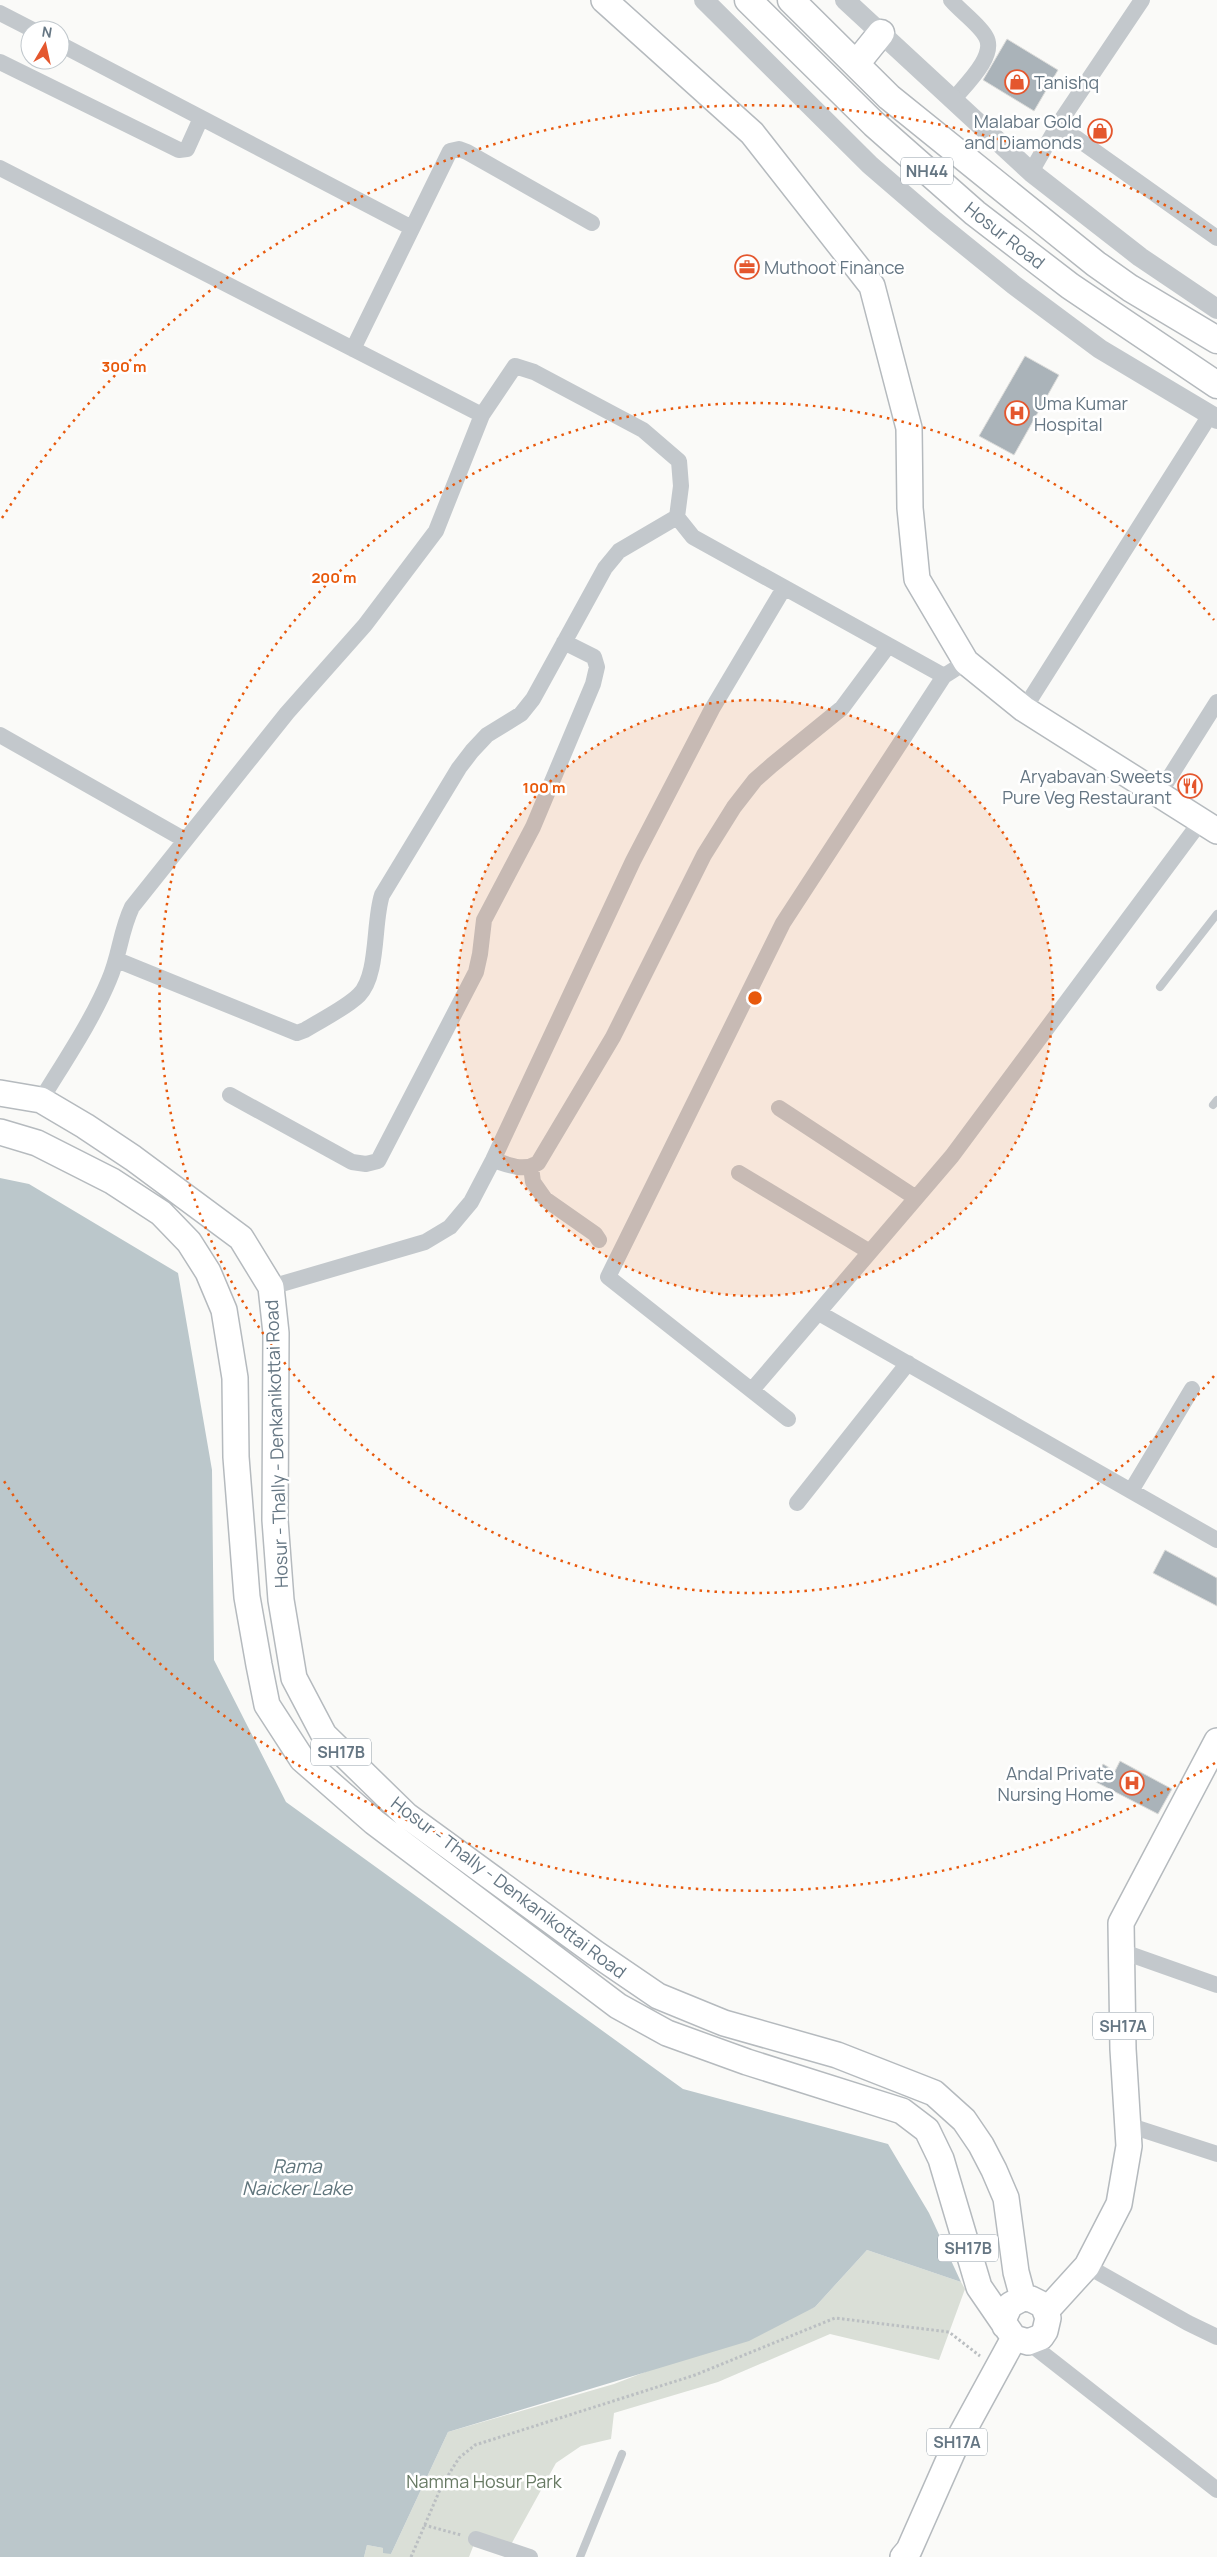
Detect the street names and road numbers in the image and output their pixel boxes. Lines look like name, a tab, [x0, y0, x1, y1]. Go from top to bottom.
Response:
road number: NH44	[901, 158, 953, 185]
street label: Hosur Road	[960, 196, 1050, 274]
street label: Hosur - Thally - Denkanikottai Road	[259, 1299, 293, 1589]
road number: SH17B	[311, 1738, 371, 1765]
street label: Hosur - Thally - Denkanikottai Road	[387, 1791, 631, 1983]
road number: SH17A	[1093, 2012, 1153, 2040]
road number: SH17B	[938, 2234, 998, 2262]
road number: SH17A	[927, 2428, 987, 2456]

